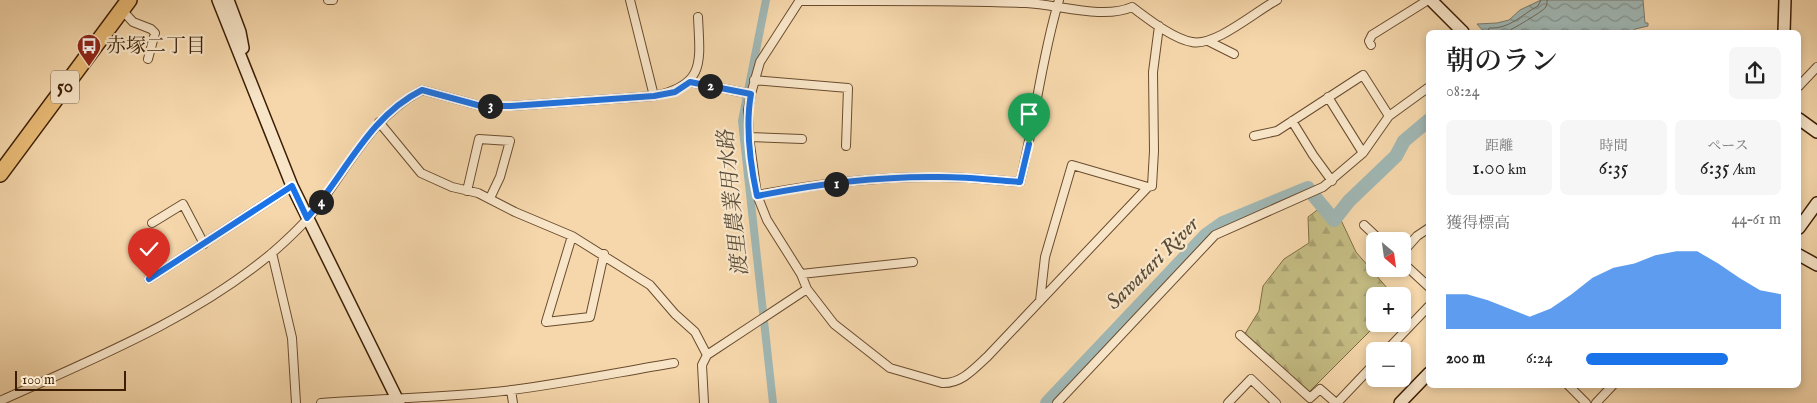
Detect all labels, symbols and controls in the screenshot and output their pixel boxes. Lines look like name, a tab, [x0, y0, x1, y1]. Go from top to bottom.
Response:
bus stop icon: 赤塚二丁目	[76, 33, 102, 67]
place label: 赤塚二丁目	[106, 34, 206, 59]
text: 朝のラン	[1446, 45, 1558, 80]
button: share	[1729, 47, 1781, 99]
road number: 50	[51, 70, 79, 104]
pin: 2	[698, 74, 722, 98]
text: 2	[707, 77, 714, 95]
text: 08:24	[1446, 82, 1480, 102]
pin	[1008, 93, 1050, 144]
pin: 3	[478, 94, 502, 118]
text: 3	[488, 97, 493, 115]
icon: arrive	[1015, 100, 1043, 128]
water label: 渡里農業用水路	[713, 127, 755, 278]
text: 距離	[1485, 137, 1513, 155]
text: 時間	[1599, 137, 1627, 155]
text: ペース	[1707, 137, 1748, 155]
text: 1.00	[1472, 155, 1505, 182]
text: 6:35	[1599, 155, 1628, 182]
text: 6:35	[1700, 155, 1730, 182]
text: km	[1505, 161, 1526, 179]
text: /km	[1730, 161, 1756, 179]
pin: 1	[824, 172, 848, 196]
text: 1	[834, 175, 839, 193]
pin: 4	[308, 190, 334, 214]
text: 4	[318, 193, 325, 211]
text: 44–61 m	[1732, 210, 1781, 230]
water label: Sawatari River	[1101, 211, 1206, 316]
text: 獲得標高	[1446, 214, 1510, 234]
pin	[128, 228, 170, 279]
north arrow	[1366, 232, 1411, 278]
map controls	[1366, 232, 1411, 387]
icon: check	[135, 235, 163, 263]
button: +	[1366, 287, 1411, 332]
button: −	[1366, 342, 1411, 387]
text: 200 m	[1446, 349, 1485, 369]
text: 6:24	[1526, 349, 1552, 369]
scale bar	[15, 368, 126, 391]
text: 100 m	[22, 371, 55, 389]

